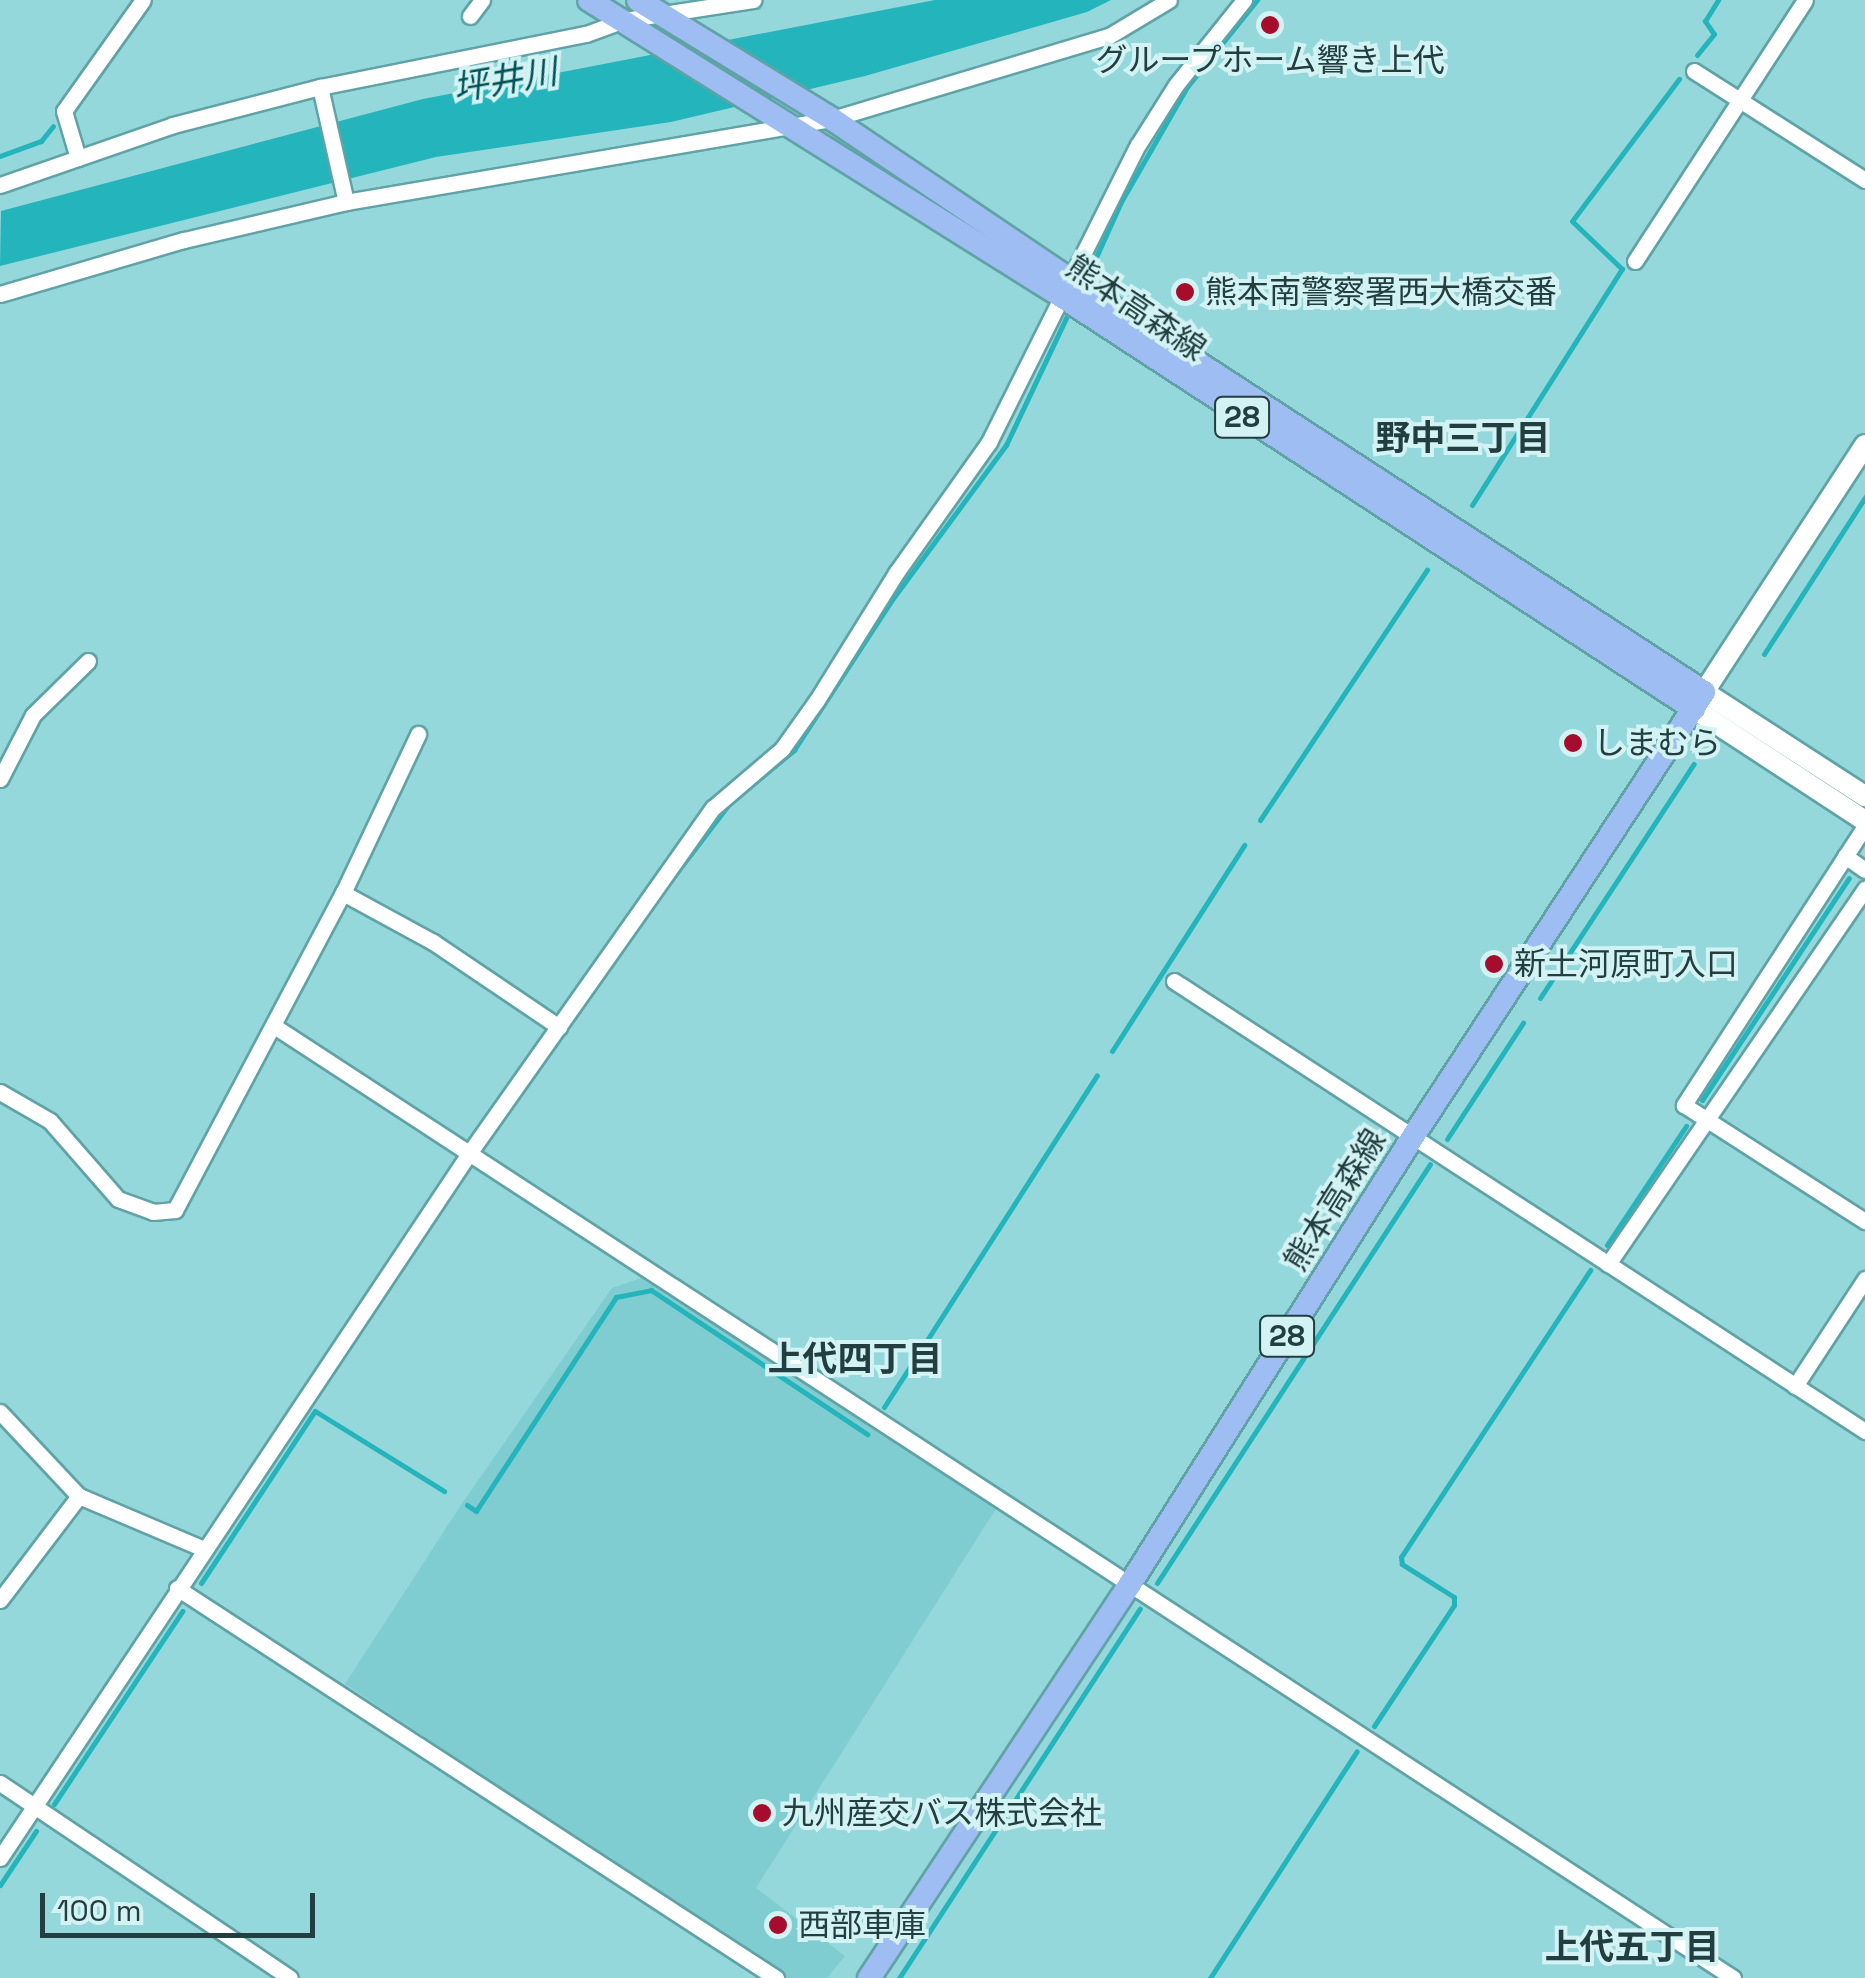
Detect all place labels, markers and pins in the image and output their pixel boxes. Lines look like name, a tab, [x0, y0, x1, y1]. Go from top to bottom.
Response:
marker: グループホーム響き上代	[1259, 14, 1281, 36]
place label: グループホーム響き上代	[1094, 41, 1446, 79]
place label: 熊本南警察署西大橋交番	[1205, 273, 1557, 311]
marker: 熊本南警察署西大橋交番	[1174, 281, 1196, 303]
place label: しまむら	[1593, 724, 1721, 762]
marker: しまむら	[1562, 732, 1584, 754]
place label: 新土河原町入口	[1514, 945, 1738, 983]
marker: 新土河原町入口	[1483, 953, 1505, 975]
place label: 九州産交バス株式会社	[782, 1794, 1102, 1832]
marker: 九州産交バス株式会社	[751, 1802, 773, 1824]
place label: 西部車庫	[798, 1906, 926, 1944]
marker: 西部車庫	[767, 1914, 789, 1936]

